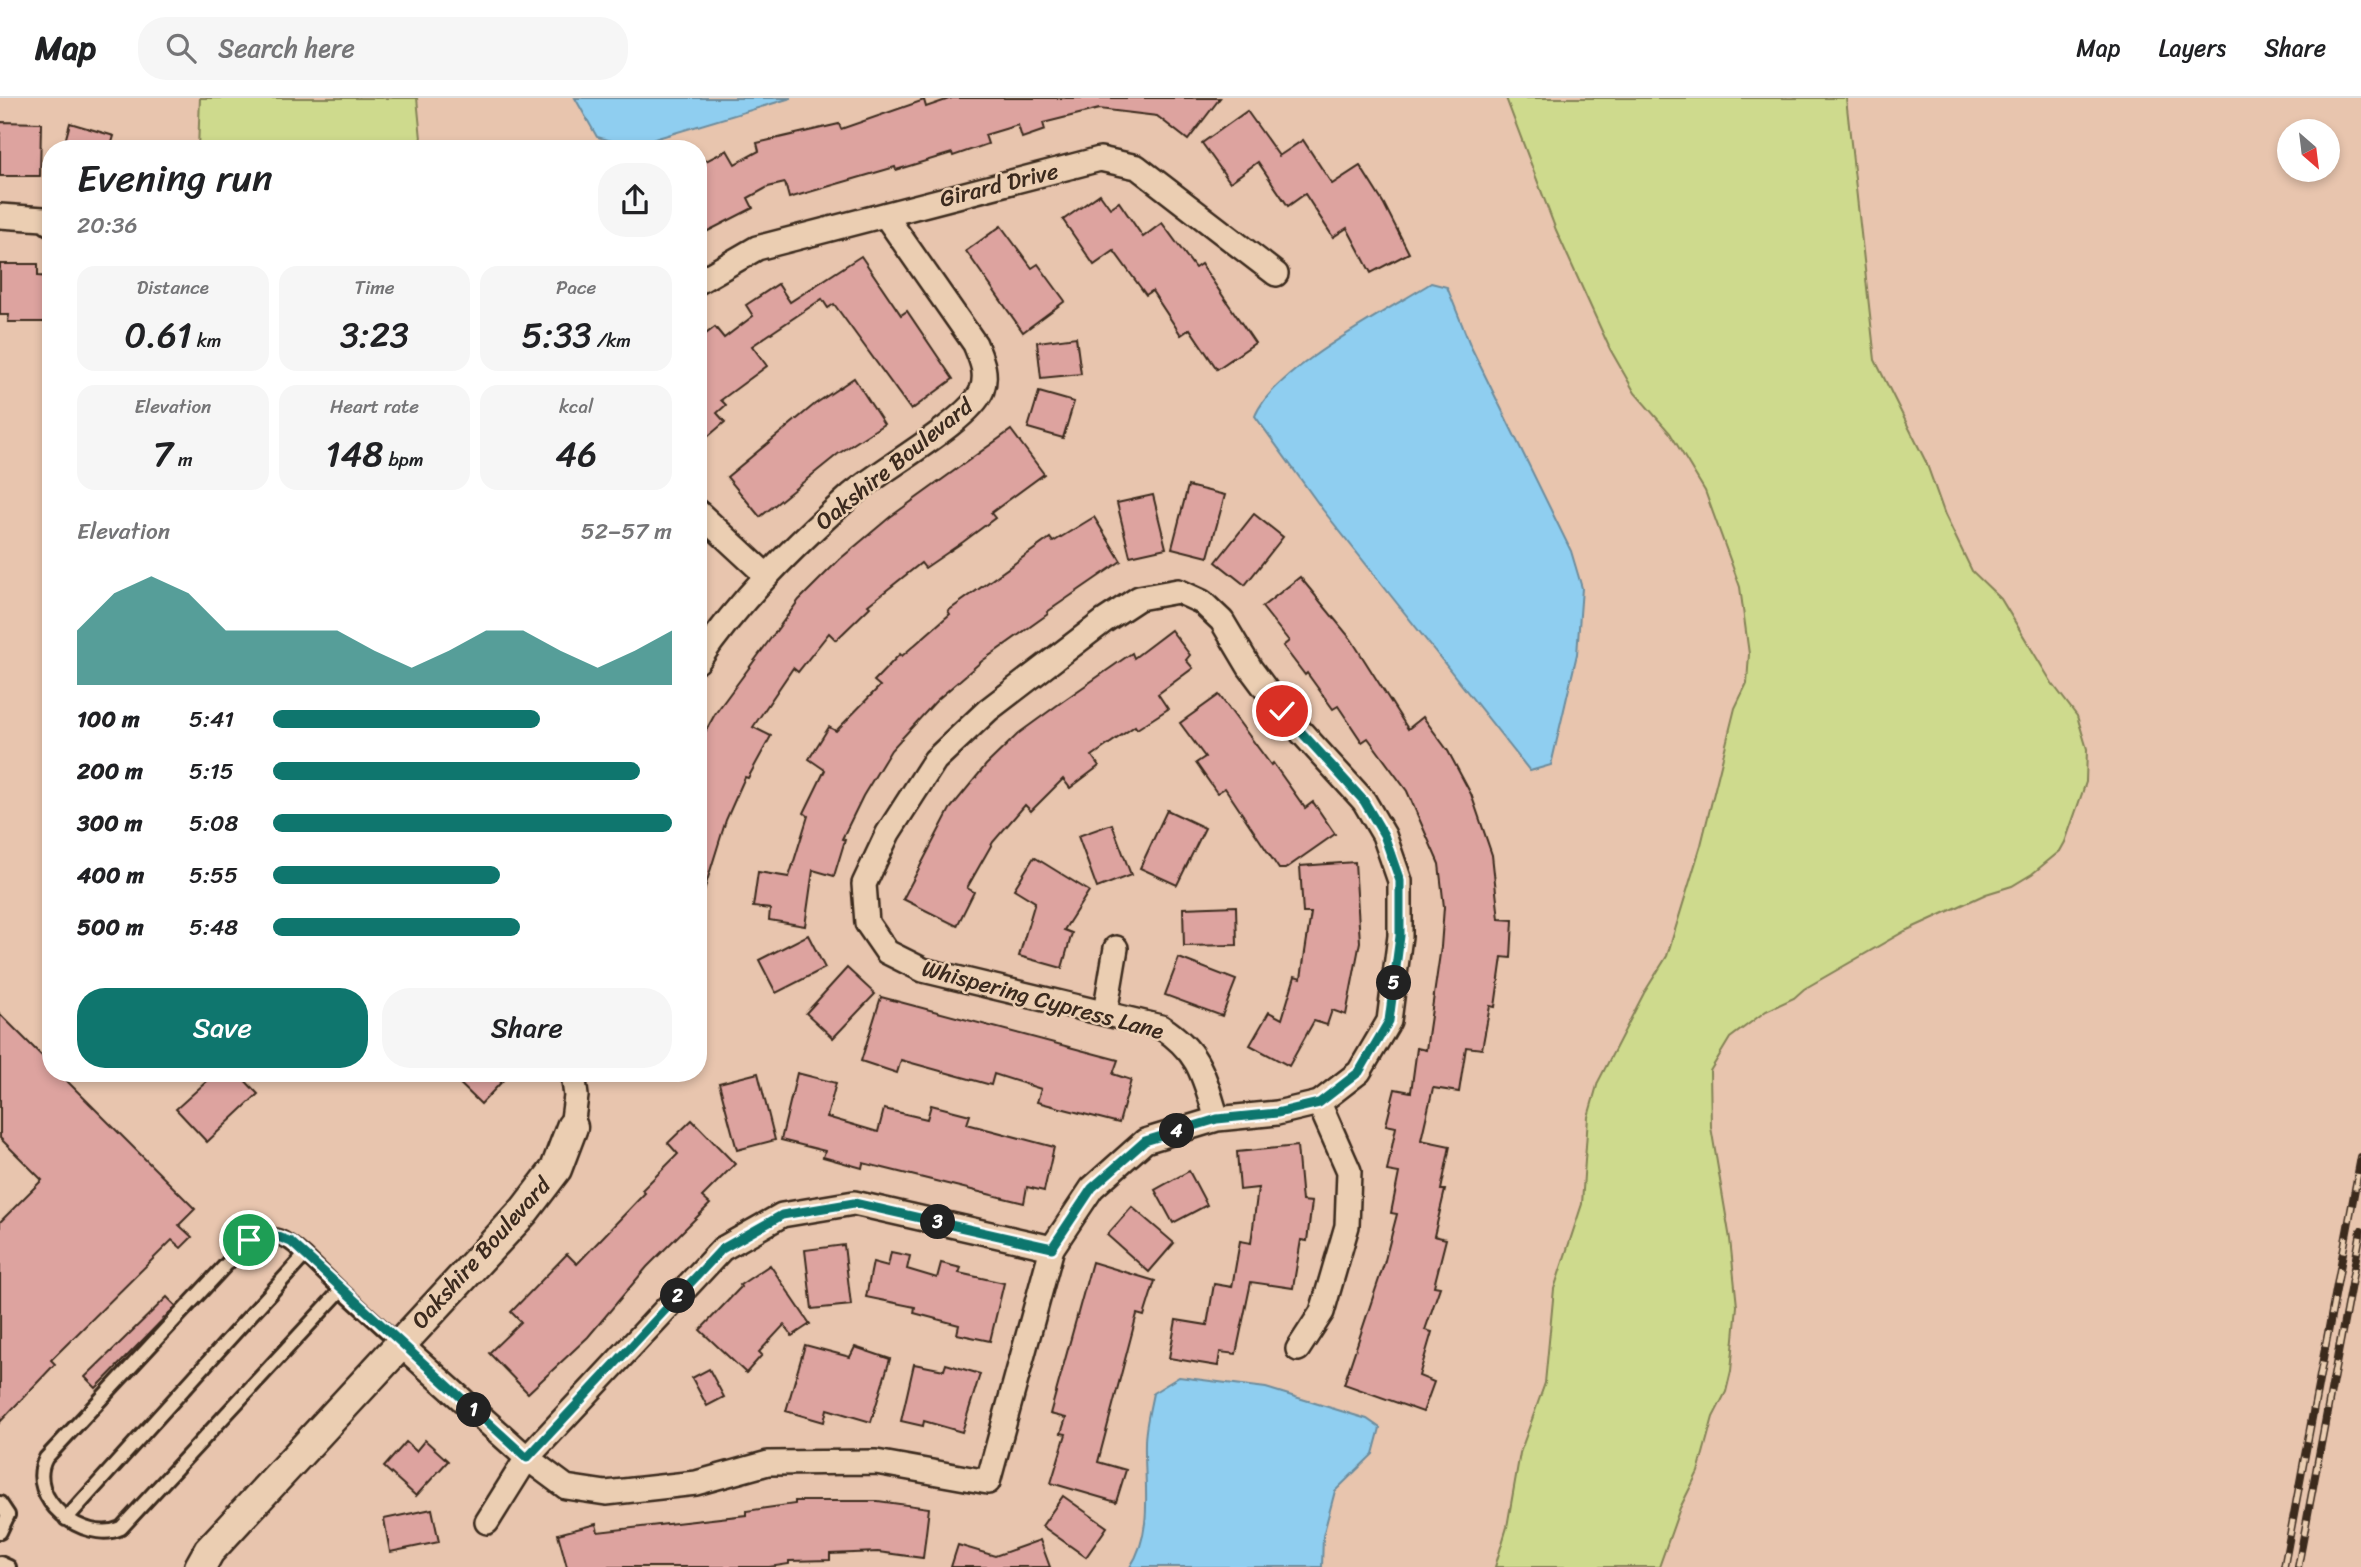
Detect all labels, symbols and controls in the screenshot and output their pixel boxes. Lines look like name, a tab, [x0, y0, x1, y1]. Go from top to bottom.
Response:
search box	[138, 17, 628, 80]
text: Map	[35, 19, 96, 77]
text: Search here	[218, 25, 355, 71]
text: Map	[2076, 27, 2121, 69]
text: Layers	[2159, 27, 2226, 69]
text: Share	[2264, 27, 2326, 69]
icon: search	[162, 29, 200, 67]
north arrow	[2277, 119, 2340, 182]
map controls	[2277, 119, 2340, 182]
text: Evening run	[77, 145, 273, 212]
street label: Girard Drive	[935, 150, 1063, 220]
button: share	[598, 163, 672, 237]
text: 20:36	[77, 205, 137, 246]
text: Distance	[137, 271, 209, 304]
text: Time	[354, 271, 395, 304]
text: Pace	[556, 271, 596, 304]
text: 0.61	[124, 304, 192, 366]
text: 3:23	[340, 304, 409, 366]
text: 5:33	[521, 304, 592, 366]
text: km	[192, 324, 221, 357]
text: /km	[592, 324, 631, 357]
street label: Oakshire Boulevard	[806, 386, 984, 541]
text: Elevation	[134, 390, 211, 423]
text: Heart rate	[330, 390, 419, 423]
text: kcal	[559, 390, 593, 423]
text: 7	[153, 423, 173, 485]
text: 148	[325, 423, 383, 485]
text: 46	[555, 423, 597, 485]
text: m	[173, 443, 193, 476]
text: bpm	[383, 443, 423, 476]
text: Elevation	[77, 511, 170, 552]
text: 52–57 m	[581, 511, 672, 552]
pin	[1252, 681, 1312, 741]
icon: check	[1263, 692, 1301, 730]
text: 100 m	[77, 699, 140, 740]
text: 5:41	[189, 699, 234, 740]
text: 200 m	[77, 751, 143, 792]
text: 5:15	[189, 751, 234, 792]
text: 300 m	[77, 803, 142, 844]
text: 5:08	[189, 803, 238, 844]
text: 400 m	[77, 855, 144, 896]
text: 5:55	[189, 855, 238, 896]
text: 500 m	[77, 907, 144, 948]
text: 5:48	[189, 907, 238, 948]
street label: Whispering Cypress Lane	[917, 948, 1169, 1052]
pin: 5	[1376, 966, 1412, 1001]
text: 5	[1388, 966, 1399, 999]
button: Save	[77, 988, 368, 1068]
button: Share	[382, 988, 672, 1068]
pin: 4	[1160, 1114, 1194, 1148]
text: 4	[1171, 1114, 1182, 1147]
street label: Oakshire Boulevard	[401, 1166, 562, 1339]
pin: 3	[920, 1204, 956, 1240]
text: 3	[932, 1205, 943, 1238]
pin	[219, 1210, 279, 1270]
icon: arrive	[230, 1221, 268, 1259]
pin: 2	[660, 1278, 696, 1314]
text: 2	[672, 1279, 683, 1312]
pin: 1	[456, 1392, 491, 1428]
text: 1	[469, 1393, 478, 1426]

